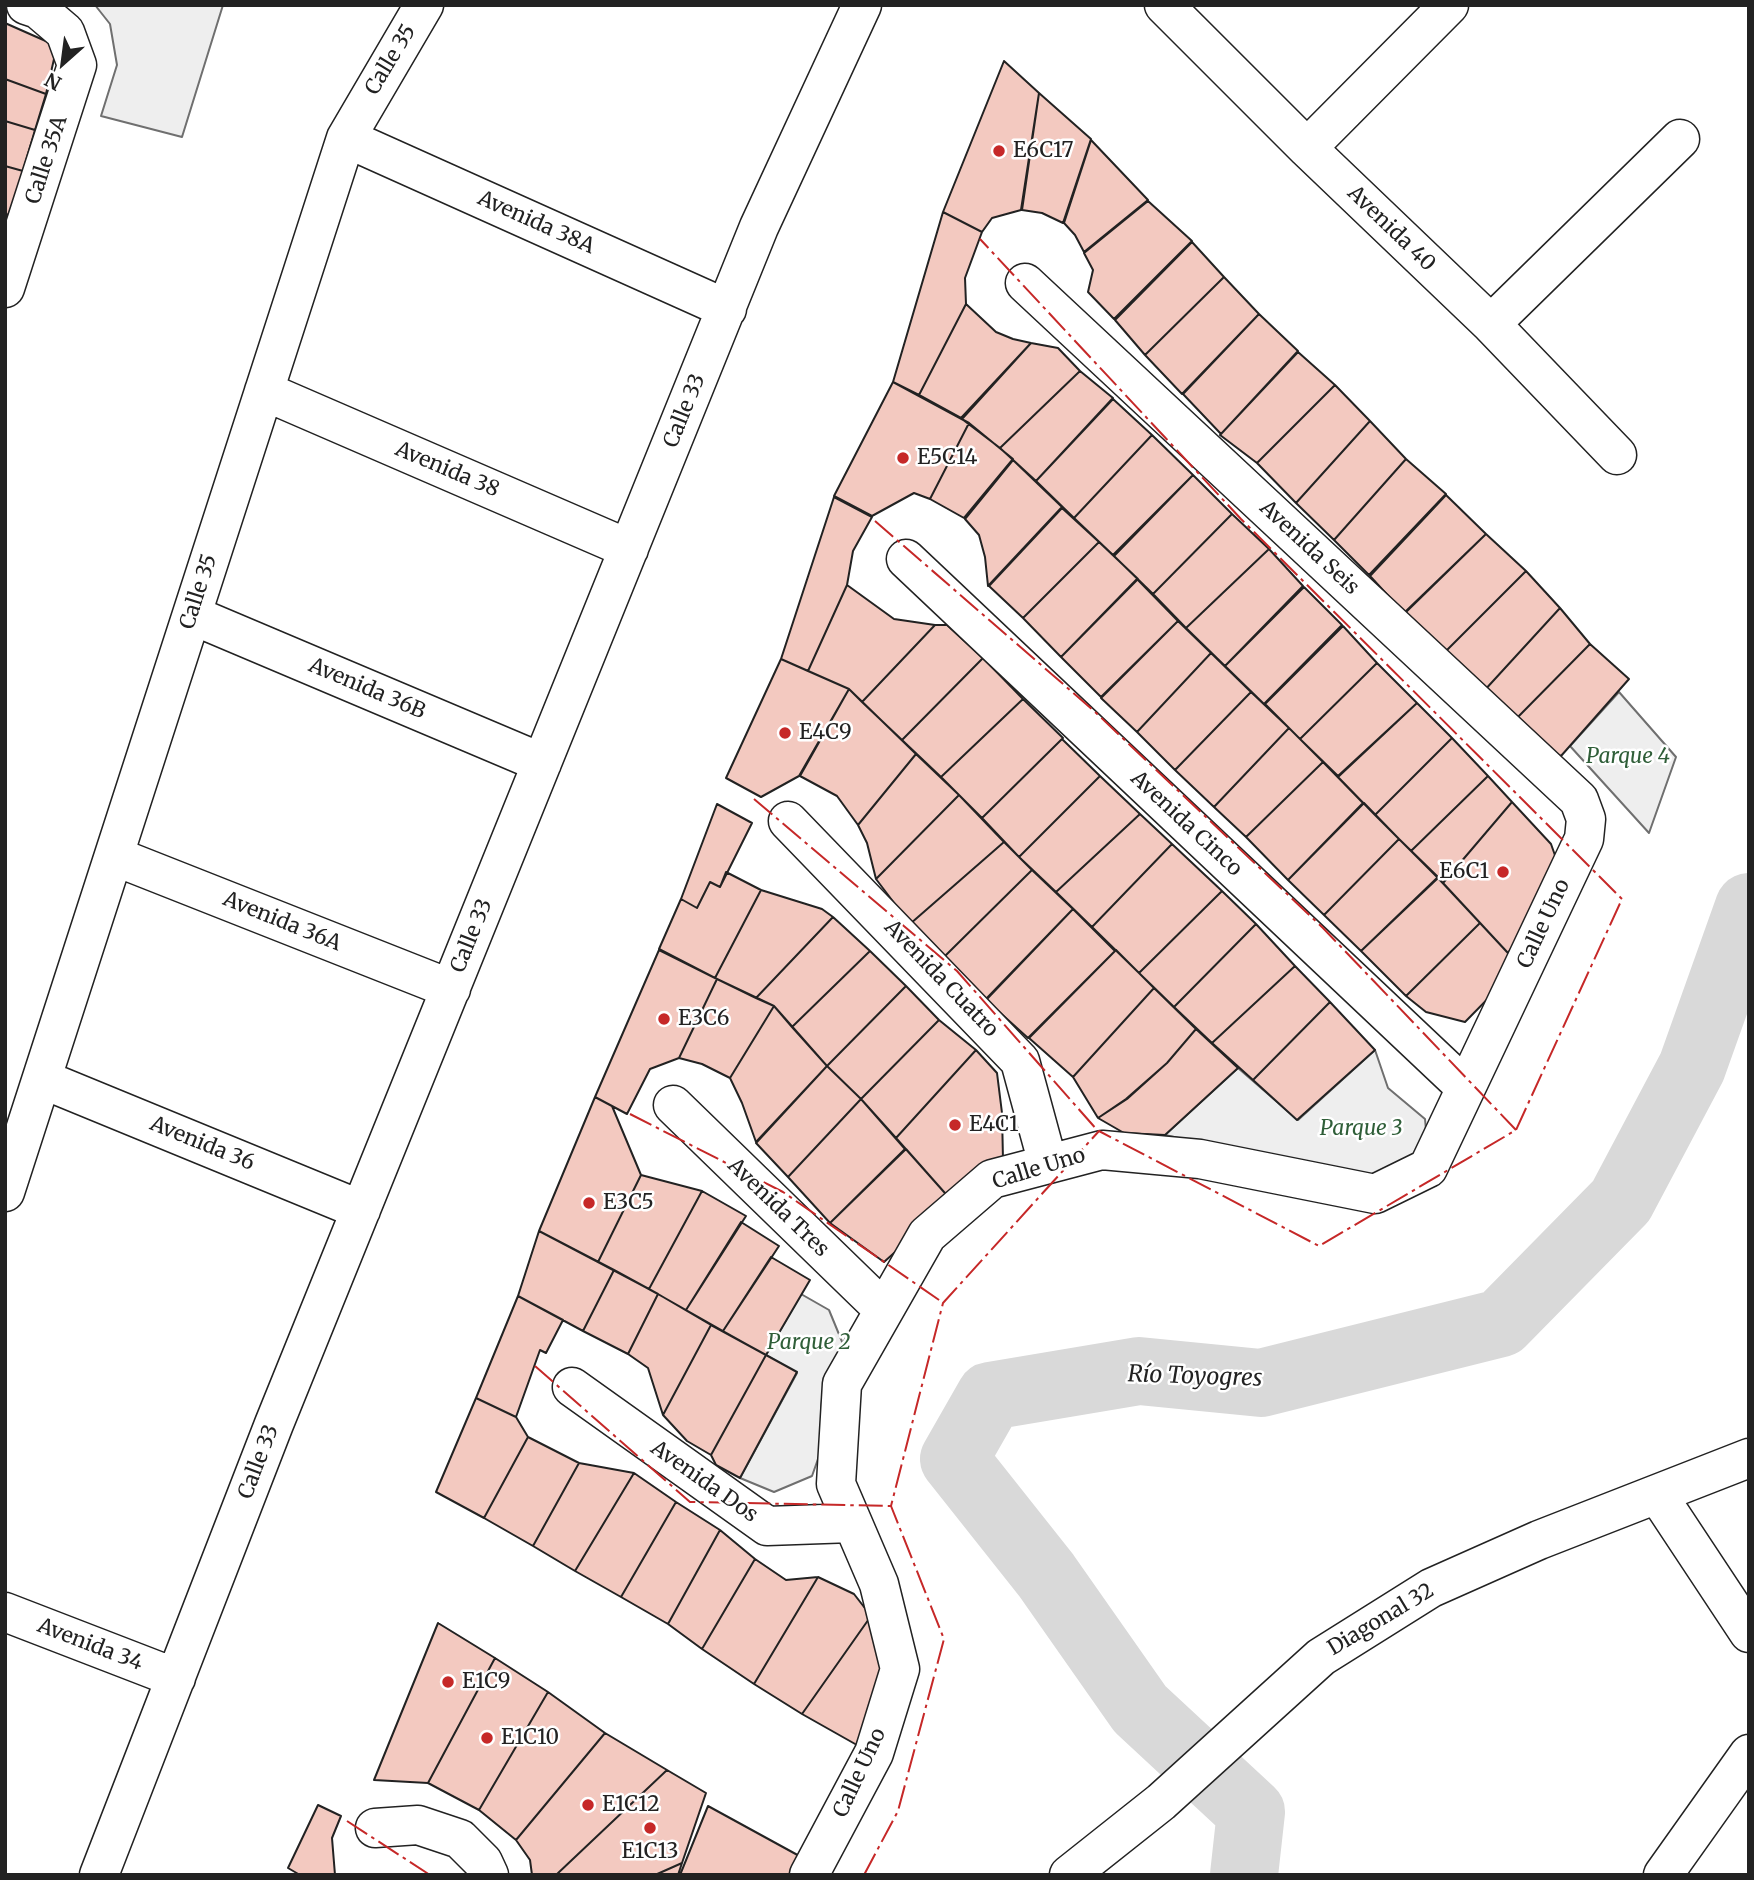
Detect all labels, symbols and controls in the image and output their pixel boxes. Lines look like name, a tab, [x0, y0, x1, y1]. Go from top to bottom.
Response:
street label: Calle 35	[360, 20, 422, 100]
north arrow	[28, 28, 98, 98]
text: N	[41, 67, 65, 96]
street label: Calle 35A	[21, 113, 73, 207]
place label: E6C17	[1013, 138, 1073, 164]
marker: E6C17	[991, 143, 1007, 159]
street label: Avenida 40	[1342, 181, 1440, 277]
street label: Avenida 38A	[474, 186, 598, 260]
street label: Calle 33	[659, 370, 711, 452]
street label: Avenida 38	[391, 437, 503, 503]
place label: E5C14	[917, 445, 977, 471]
marker: E5C14	[895, 450, 911, 466]
street label: Avenida Seis	[1254, 496, 1364, 600]
street label: Calle 35	[175, 551, 223, 633]
street label: Avenida 36B	[305, 653, 429, 725]
place label: E4C9	[799, 720, 852, 746]
marker: E4C9	[777, 725, 793, 741]
park label: Parque 4	[1586, 744, 1670, 770]
street label: Avenida Cinco	[1125, 766, 1247, 882]
place label: E6C1	[1439, 859, 1489, 885]
marker: E6C1	[1495, 864, 1511, 880]
street label: Calle Uno	[1512, 875, 1576, 973]
street label: Avenida 36A	[219, 887, 345, 957]
street label: Calle 33	[446, 895, 498, 977]
street label: Avenida Cuatro	[879, 915, 1003, 1043]
place label: E3C6	[678, 1006, 729, 1032]
marker: E3C6	[656, 1011, 672, 1027]
street label: Avenida 36	[146, 1112, 258, 1176]
place label: E4C1	[969, 1112, 1019, 1138]
park label: Parque 3	[1320, 1116, 1402, 1142]
marker: E4C1	[947, 1117, 963, 1133]
street label: Calle Uno	[990, 1143, 1088, 1195]
street label: Avenida Tres	[722, 1154, 834, 1262]
place label: E3C5	[603, 1190, 654, 1216]
marker: E3C5	[581, 1195, 597, 1211]
park label: Parque 2	[767, 1330, 851, 1356]
water label: Río Toyogres	[1127, 1361, 1263, 1393]
street label: Calle 33	[233, 1421, 285, 1503]
street label: Avenida Dos	[646, 1436, 762, 1528]
street label: Diagonal 32	[1323, 1579, 1439, 1661]
street label: Avenida 34	[34, 1613, 146, 1677]
place label: E1C9	[462, 1669, 511, 1695]
marker: E1C9	[440, 1674, 456, 1690]
street label: Calle Uno	[828, 1724, 892, 1822]
place label: E1C10	[501, 1725, 559, 1751]
marker: E1C10	[479, 1730, 495, 1746]
place label: E1C12	[602, 1792, 660, 1818]
marker: E1C12	[580, 1797, 596, 1813]
marker: E1C13	[642, 1820, 658, 1836]
place label: E1C13	[622, 1839, 678, 1865]

